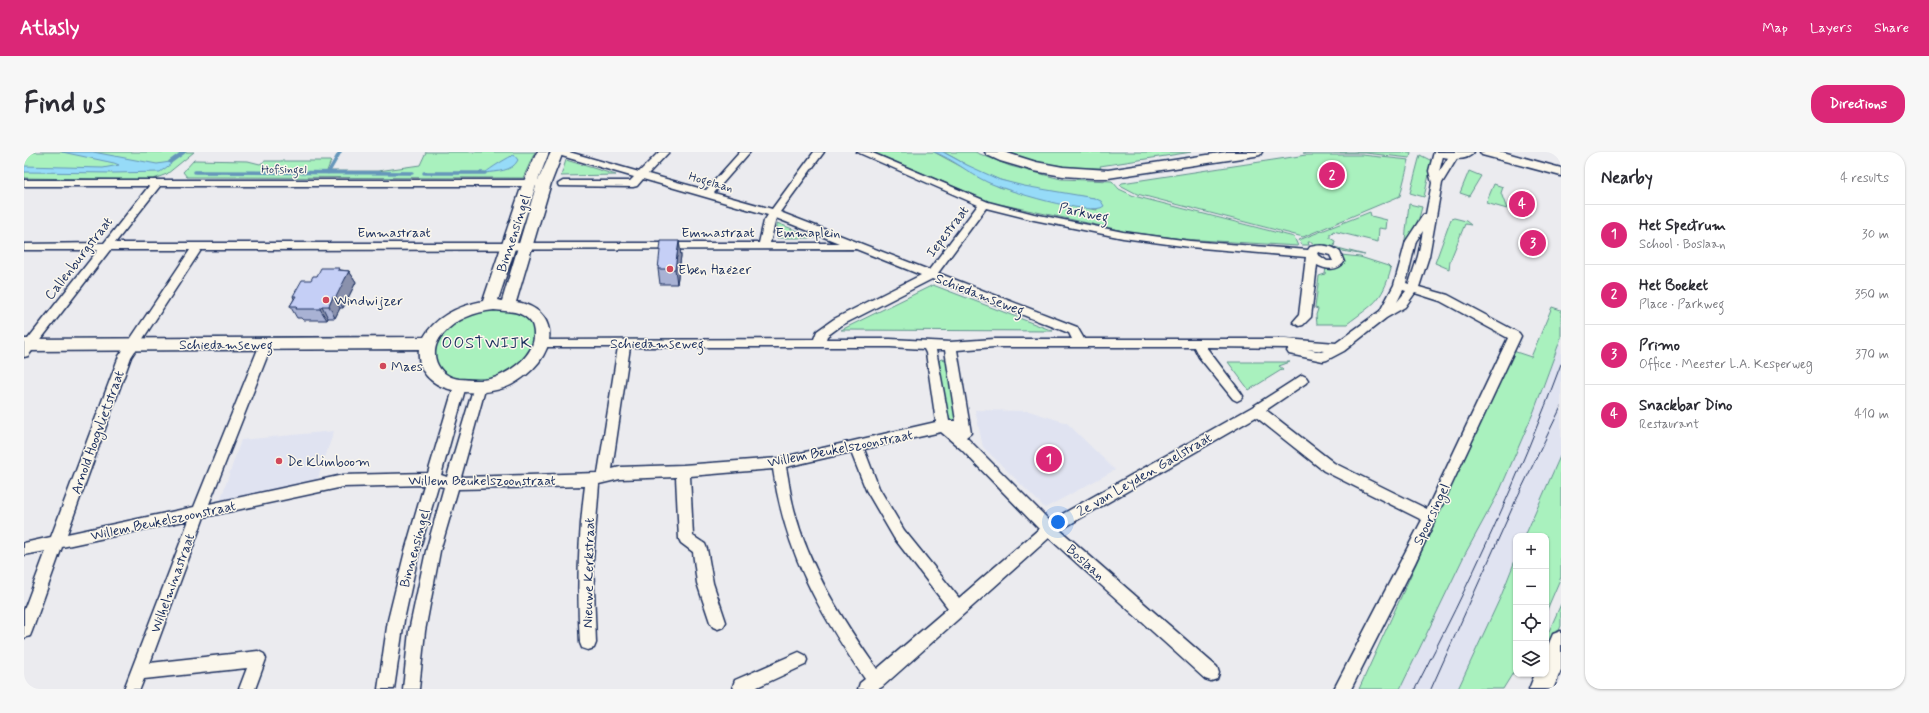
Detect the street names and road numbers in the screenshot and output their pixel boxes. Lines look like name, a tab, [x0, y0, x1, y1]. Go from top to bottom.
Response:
street label: Hofsingel	[261, 162, 307, 179]
street label: Hogelaan	[686, 169, 735, 198]
street label: Binnensingel	[493, 192, 535, 274]
street label: Parkweg	[1057, 199, 1110, 229]
street label: Iepestraat	[922, 202, 973, 261]
street label: Callenburgstraat	[41, 213, 117, 304]
street label: Emmastraat	[357, 224, 431, 242]
street label: Emmastraat	[681, 224, 755, 242]
street label: Emmaplein	[776, 224, 840, 242]
street label: Schiedamseweg	[932, 270, 1027, 322]
street label: Schiedamseweg	[610, 335, 704, 355]
street label: Schiedamseweg	[179, 336, 273, 356]
street label: Arnold Hoogvlietstraat	[67, 368, 130, 497]
street label: Willem Beukelszoonstraat	[766, 426, 914, 472]
street label: 2e van Leyden Gaelstraat	[1074, 429, 1215, 521]
street label: Willem Beukelszoonstraat	[408, 472, 556, 490]
street label: Spoorsingel	[1409, 481, 1455, 549]
street label: Willem Beukelszoonstraat	[89, 497, 237, 545]
street label: Binnensingel	[396, 507, 434, 590]
street label: Nieuwe Kerkstraat	[579, 518, 599, 628]
street label: Wilhelminastraat	[147, 531, 199, 635]
street label: Boslaan	[1062, 541, 1108, 585]

